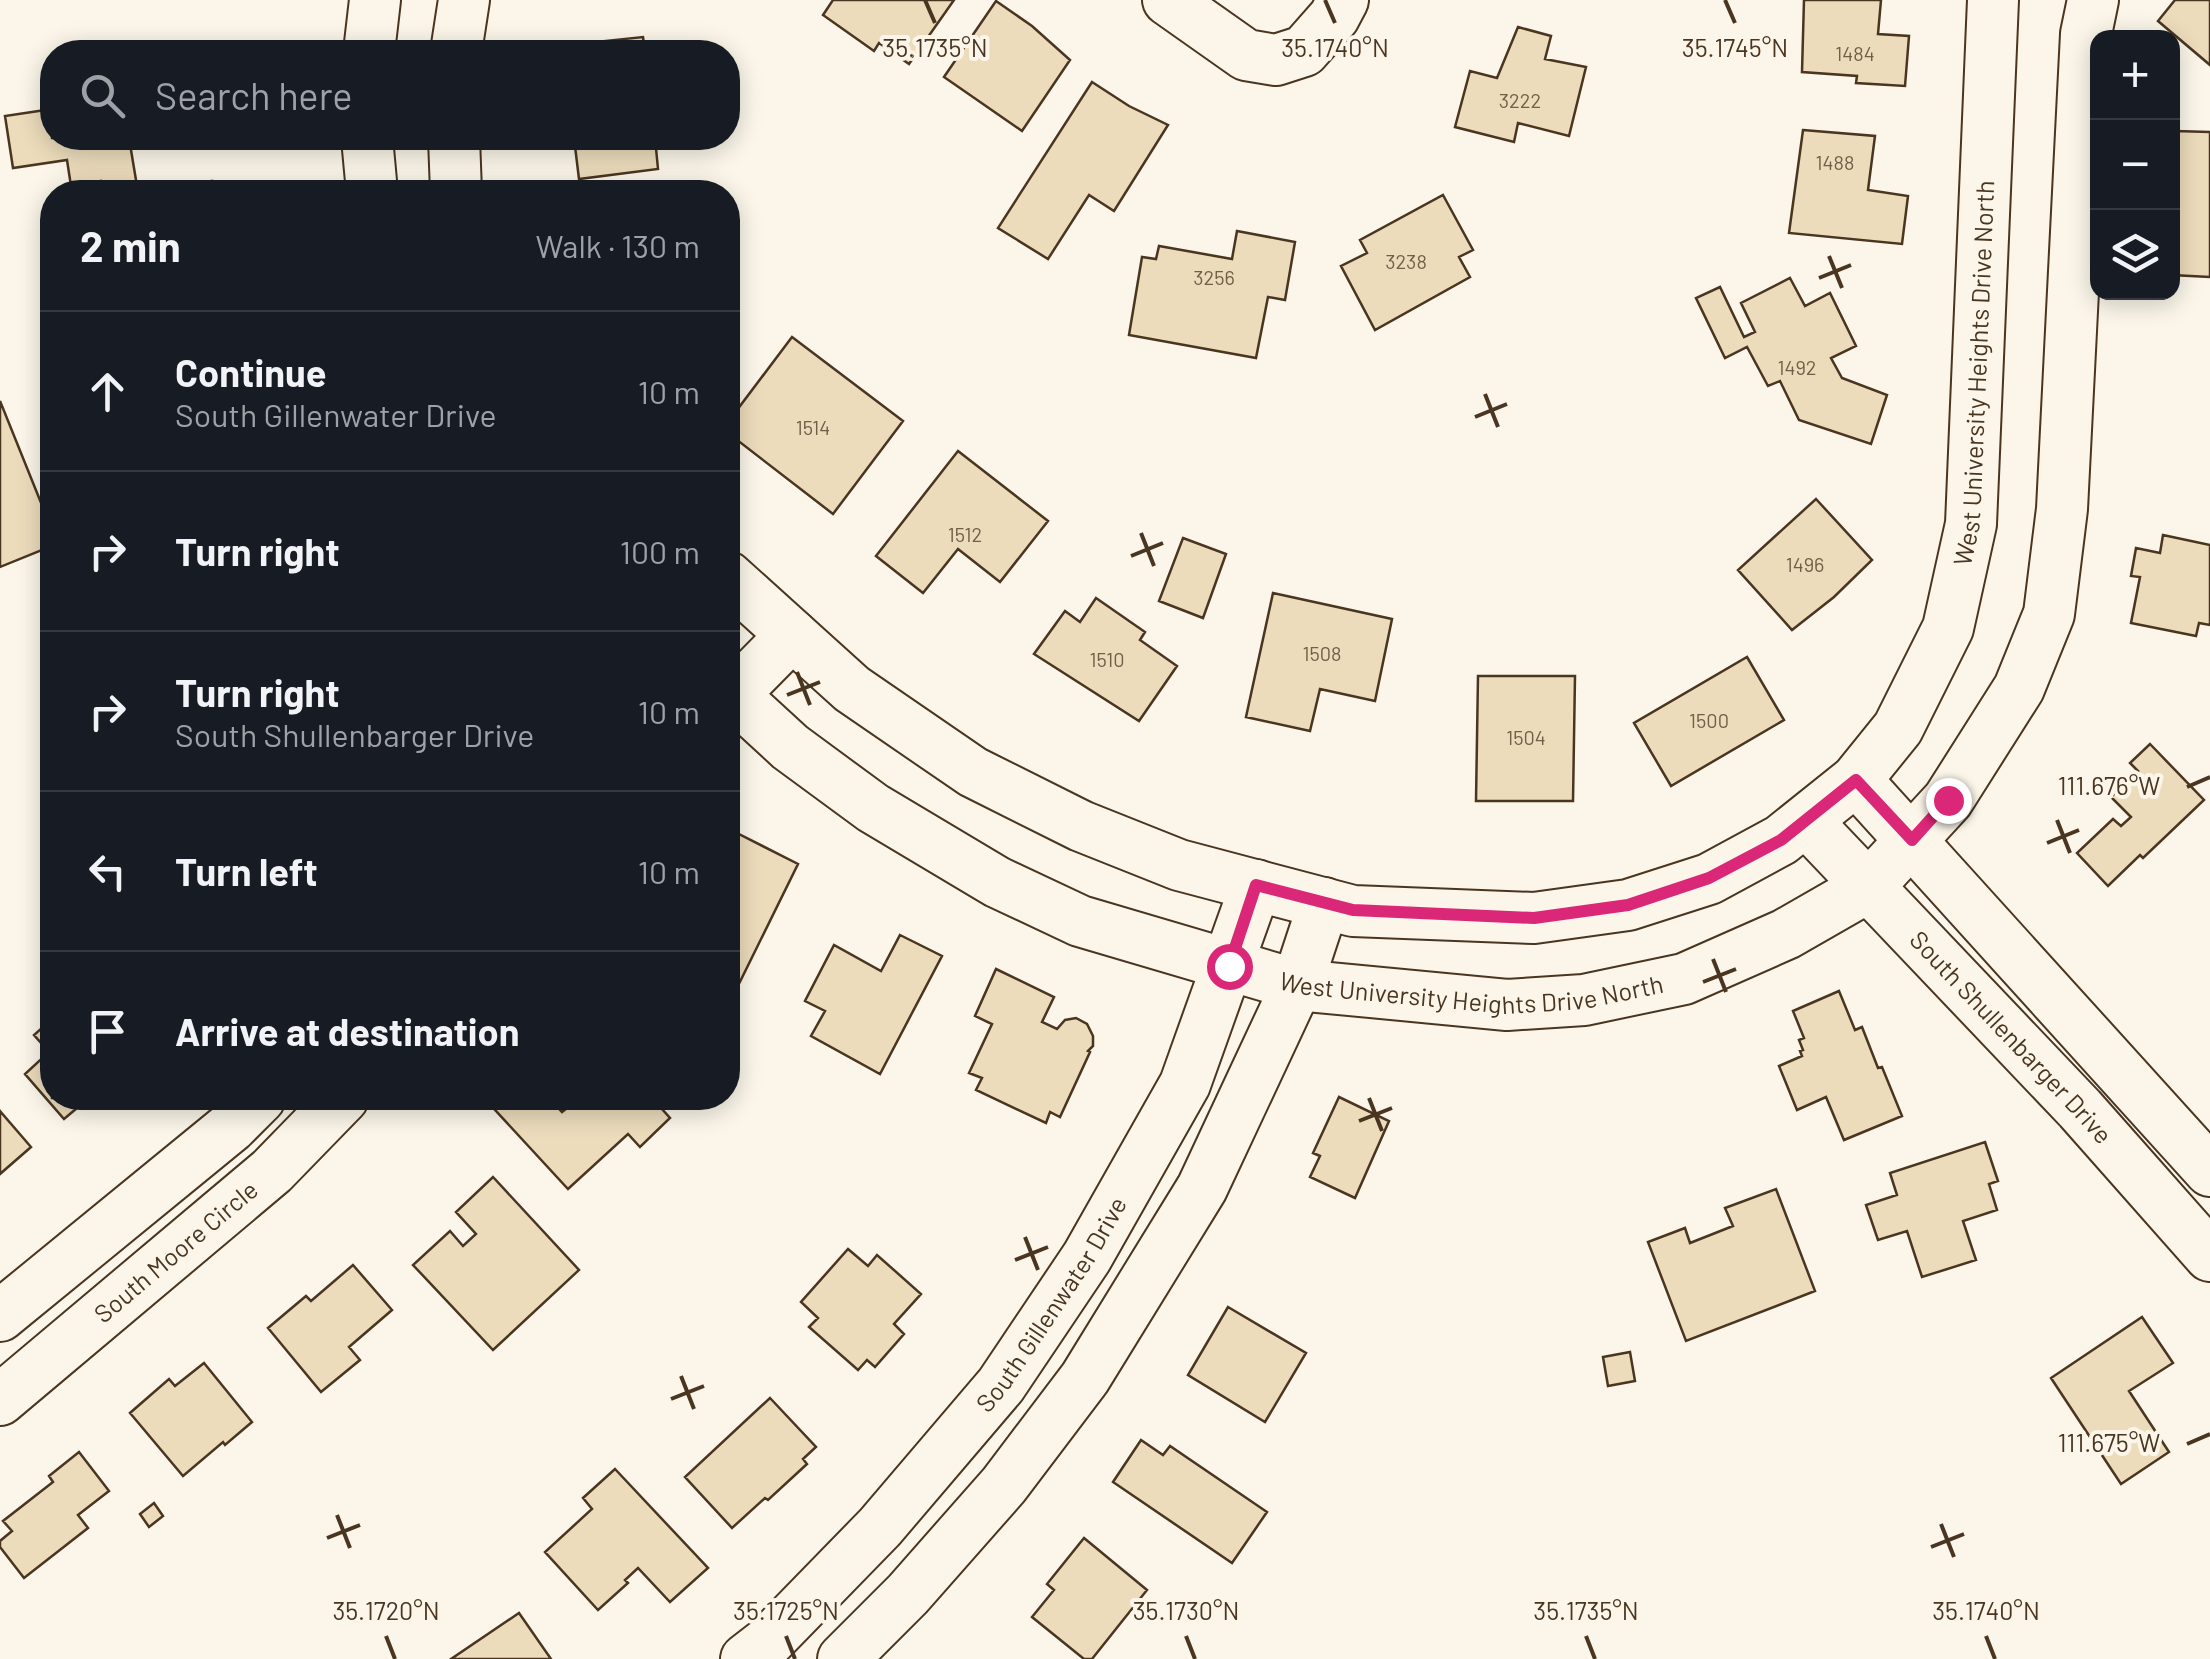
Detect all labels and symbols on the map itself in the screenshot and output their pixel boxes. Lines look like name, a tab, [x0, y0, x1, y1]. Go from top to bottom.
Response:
text: 35.1735°N	[882, 32, 988, 62]
text: 35.1740°N	[1281, 32, 1389, 62]
text: 35.1745°N	[1682, 32, 1788, 62]
house number: 1484	[1835, 41, 1875, 65]
house number: 3222	[1499, 88, 1541, 112]
house number: 1488	[1816, 150, 1854, 174]
street label: West University Heights Drive North	[1946, 180, 1999, 568]
house number: 3238	[1385, 249, 1427, 273]
house number: 3256	[1193, 265, 1235, 289]
house number: 1492	[1777, 355, 1817, 379]
house number: 1514	[796, 415, 830, 439]
house number: 1512	[948, 522, 982, 546]
house number: 1496	[1786, 552, 1824, 576]
house number: 1508	[1303, 641, 1342, 665]
house number: 1510	[1089, 647, 1125, 671]
house number: 1500	[1689, 708, 1729, 732]
house number: 1504	[1506, 725, 1546, 749]
text: 111.676°W	[2058, 770, 2160, 800]
route end	[1926, 778, 1972, 824]
street label: South Shullenbarger Drive	[1904, 924, 2119, 1149]
route start	[1207, 944, 1253, 990]
street label: West University Heights Drive North	[1276, 965, 1666, 1019]
street label: South Moore Circle	[87, 1174, 263, 1328]
street label: South Gillenwater Drive	[969, 1191, 1132, 1417]
text: 111.675°W	[2058, 1427, 2160, 1457]
text: 35.1720°N	[332, 1595, 440, 1625]
text: 35.1725°N	[733, 1595, 839, 1625]
text: 35.1730°N	[1133, 1595, 1239, 1625]
text: 35.1735°N	[1533, 1595, 1639, 1625]
text: 35.1740°N	[1932, 1595, 2040, 1625]

